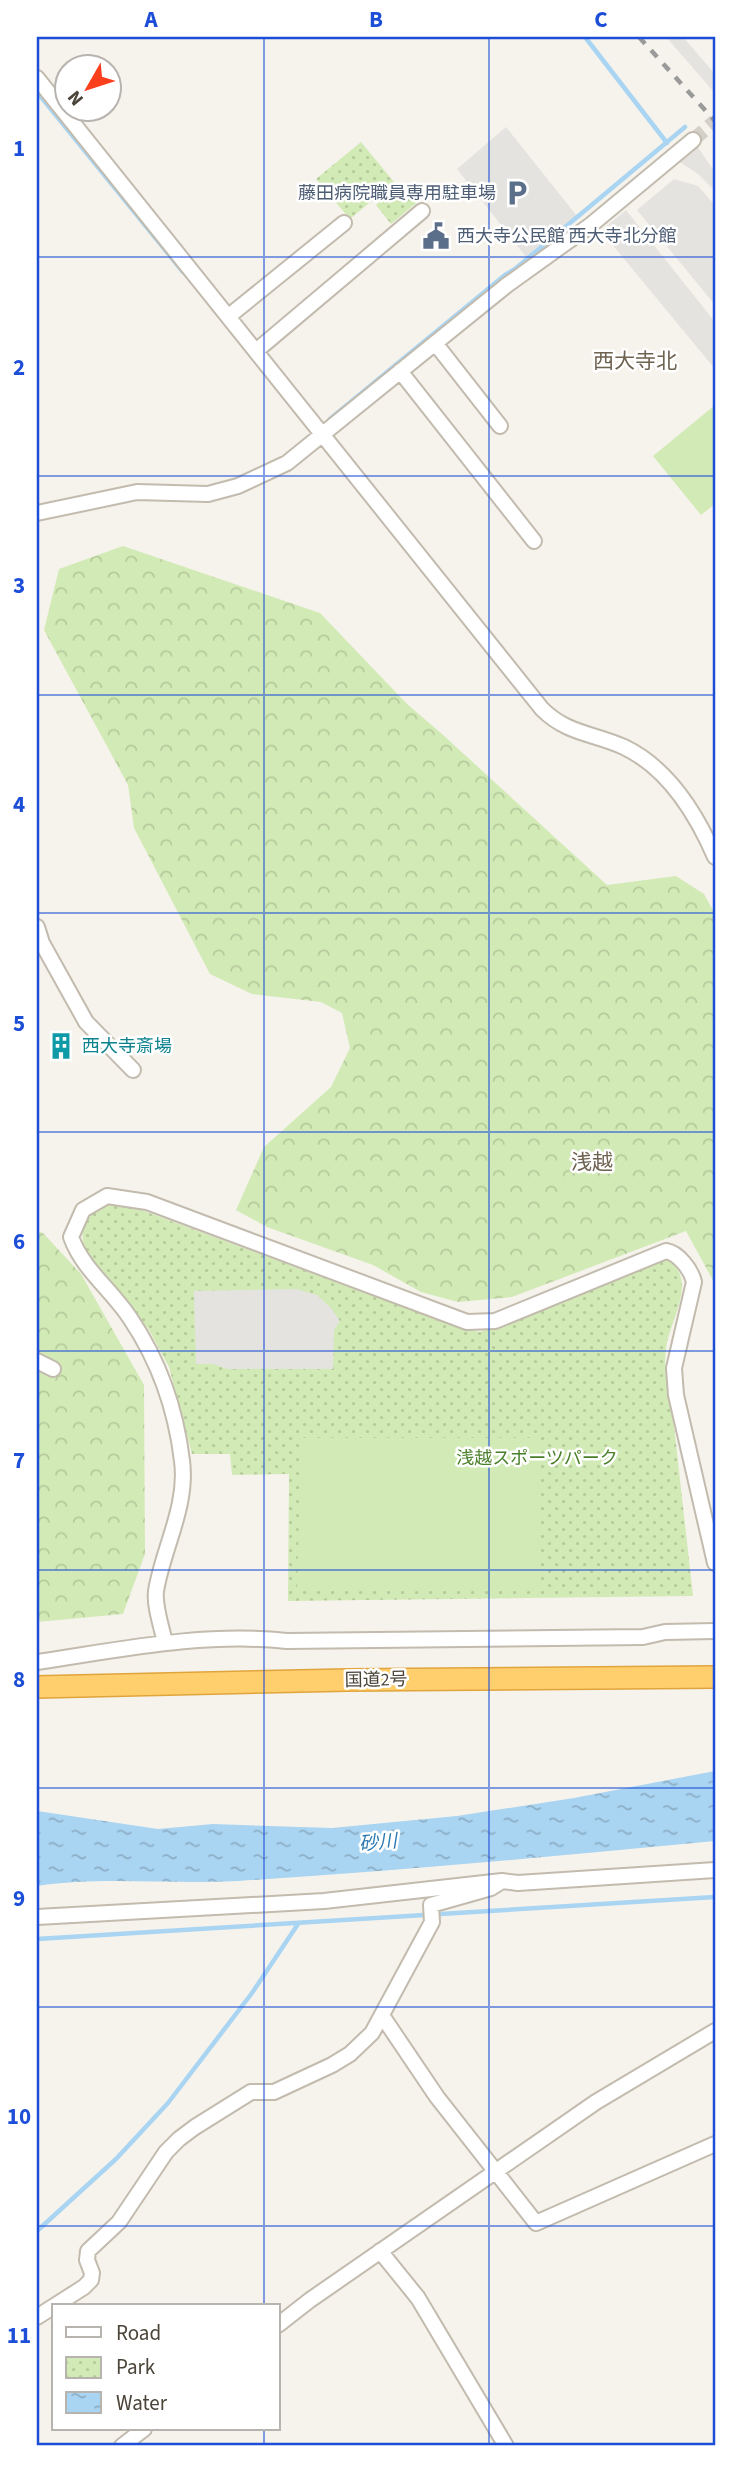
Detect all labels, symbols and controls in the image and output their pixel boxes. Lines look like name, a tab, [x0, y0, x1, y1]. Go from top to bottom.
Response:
text: A	[143, 3, 158, 36]
text: B	[369, 3, 383, 36]
text: C	[594, 3, 608, 36]
north arrow	[52, 52, 122, 122]
text: N	[61, 84, 90, 111]
text: 1	[13, 132, 25, 165]
parking icon: 藤田病院職員専用駐車場	[502, 178, 532, 208]
place label: 藤田病院職員専用駐車場	[298, 181, 496, 206]
public building icon: 西大寺公民館 西大寺北分館	[421, 221, 451, 251]
place label: 西大寺公民館 西大寺北分館	[457, 224, 677, 249]
district label: 西大寺北	[593, 346, 677, 376]
text: 2	[13, 351, 25, 384]
text: 3	[13, 569, 25, 602]
text: 4	[13, 788, 25, 821]
text: 5	[13, 1007, 25, 1040]
building icon: 西大寺斎場	[46, 1031, 76, 1061]
place label: 西大寺斎場	[82, 1034, 172, 1059]
district label: 浅越	[571, 1147, 613, 1177]
text: 6	[13, 1225, 25, 1258]
text: 7	[13, 1444, 25, 1477]
park label: 浅越スポーツパーク	[456, 1446, 618, 1471]
text: 8	[13, 1663, 25, 1696]
street label: 国道2号	[344, 1667, 408, 1693]
water label: 砂川	[358, 1828, 400, 1858]
text: 9	[13, 1882, 25, 1915]
text: 10	[7, 2100, 31, 2133]
legend	[52, 2304, 280, 2430]
text: Road	[116, 2318, 161, 2348]
text: 11	[7, 2319, 31, 2352]
text: Park	[116, 2352, 156, 2382]
text: Water	[116, 2388, 168, 2418]

